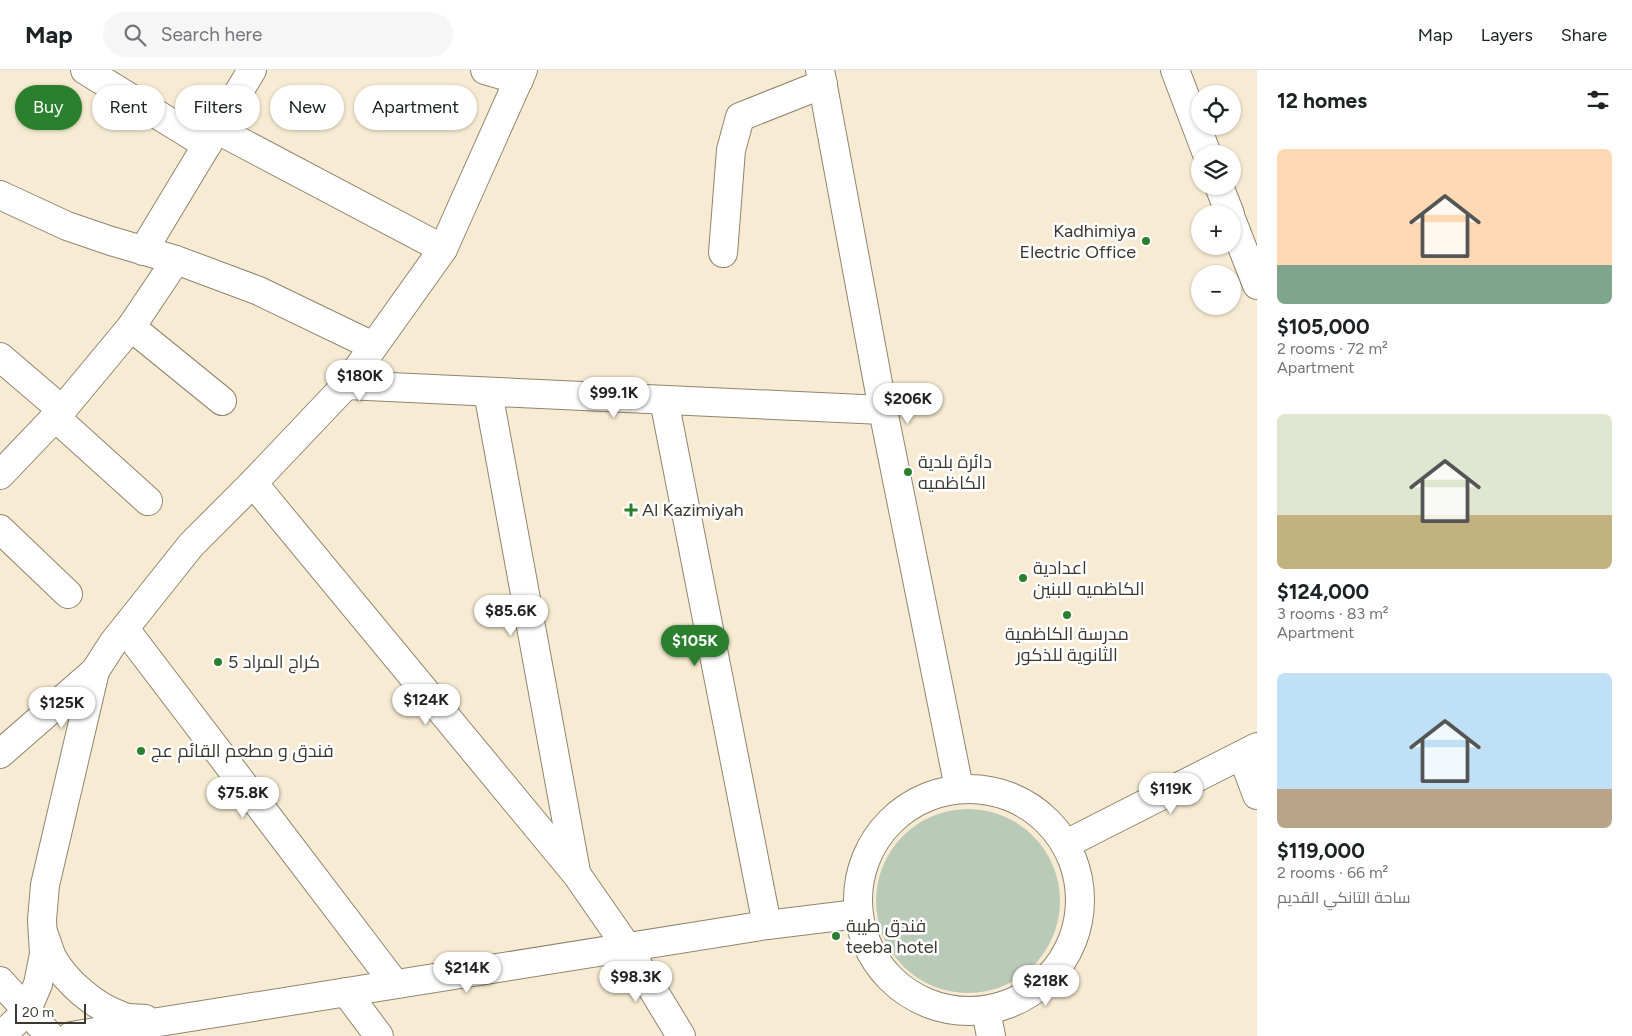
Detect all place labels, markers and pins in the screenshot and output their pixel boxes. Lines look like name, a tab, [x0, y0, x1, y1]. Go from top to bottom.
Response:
place label: Kadhimiya Electric Office	[1020, 220, 1136, 263]
marker: Kadhimiya Electric Office	[1140, 235, 1152, 247]
pin: $180K	[325, 360, 395, 402]
pin: $99.1K	[573, 376, 655, 419]
pin: $206K	[873, 382, 943, 425]
place label: دائرة بلدية الكاظميه	[918, 451, 992, 494]
marker: دائرة بلدية الكاظميه	[902, 466, 914, 478]
place label: Al Kazimiyah	[642, 499, 744, 521]
marker: Al Kazimiyah	[624, 503, 638, 517]
place label: اعدادية الكاظميه للبنين	[1033, 557, 1145, 600]
marker: اعدادية الكاظميه للبنين	[1017, 572, 1029, 584]
pin: $85.6K	[470, 594, 552, 637]
marker: مدرسة الكاظمية الثانوية للذكور	[1061, 609, 1073, 621]
place label: مدرسة الكاظمية الثانوية للذكور	[1005, 623, 1129, 666]
pin: $105K	[660, 624, 730, 667]
place label: كراج المراد 5	[228, 651, 320, 674]
marker: كراج المراد 5	[212, 656, 224, 668]
pin: $124K	[391, 684, 461, 726]
pin: $125K	[27, 686, 97, 729]
place label: فندق و مطعم القائم عج	[151, 740, 334, 763]
marker: فندق و مطعم القائم عج	[135, 745, 147, 757]
pin: $119K	[1136, 772, 1206, 815]
pin: $75.8K	[202, 776, 284, 819]
place label: فندق طيبة teeba hotel	[846, 915, 938, 958]
marker: فندق طيبة teeba hotel	[830, 930, 842, 942]
pin: $214K	[432, 952, 502, 994]
pin: $98.3K	[595, 960, 677, 1003]
pin: $218K	[1011, 964, 1081, 1007]

